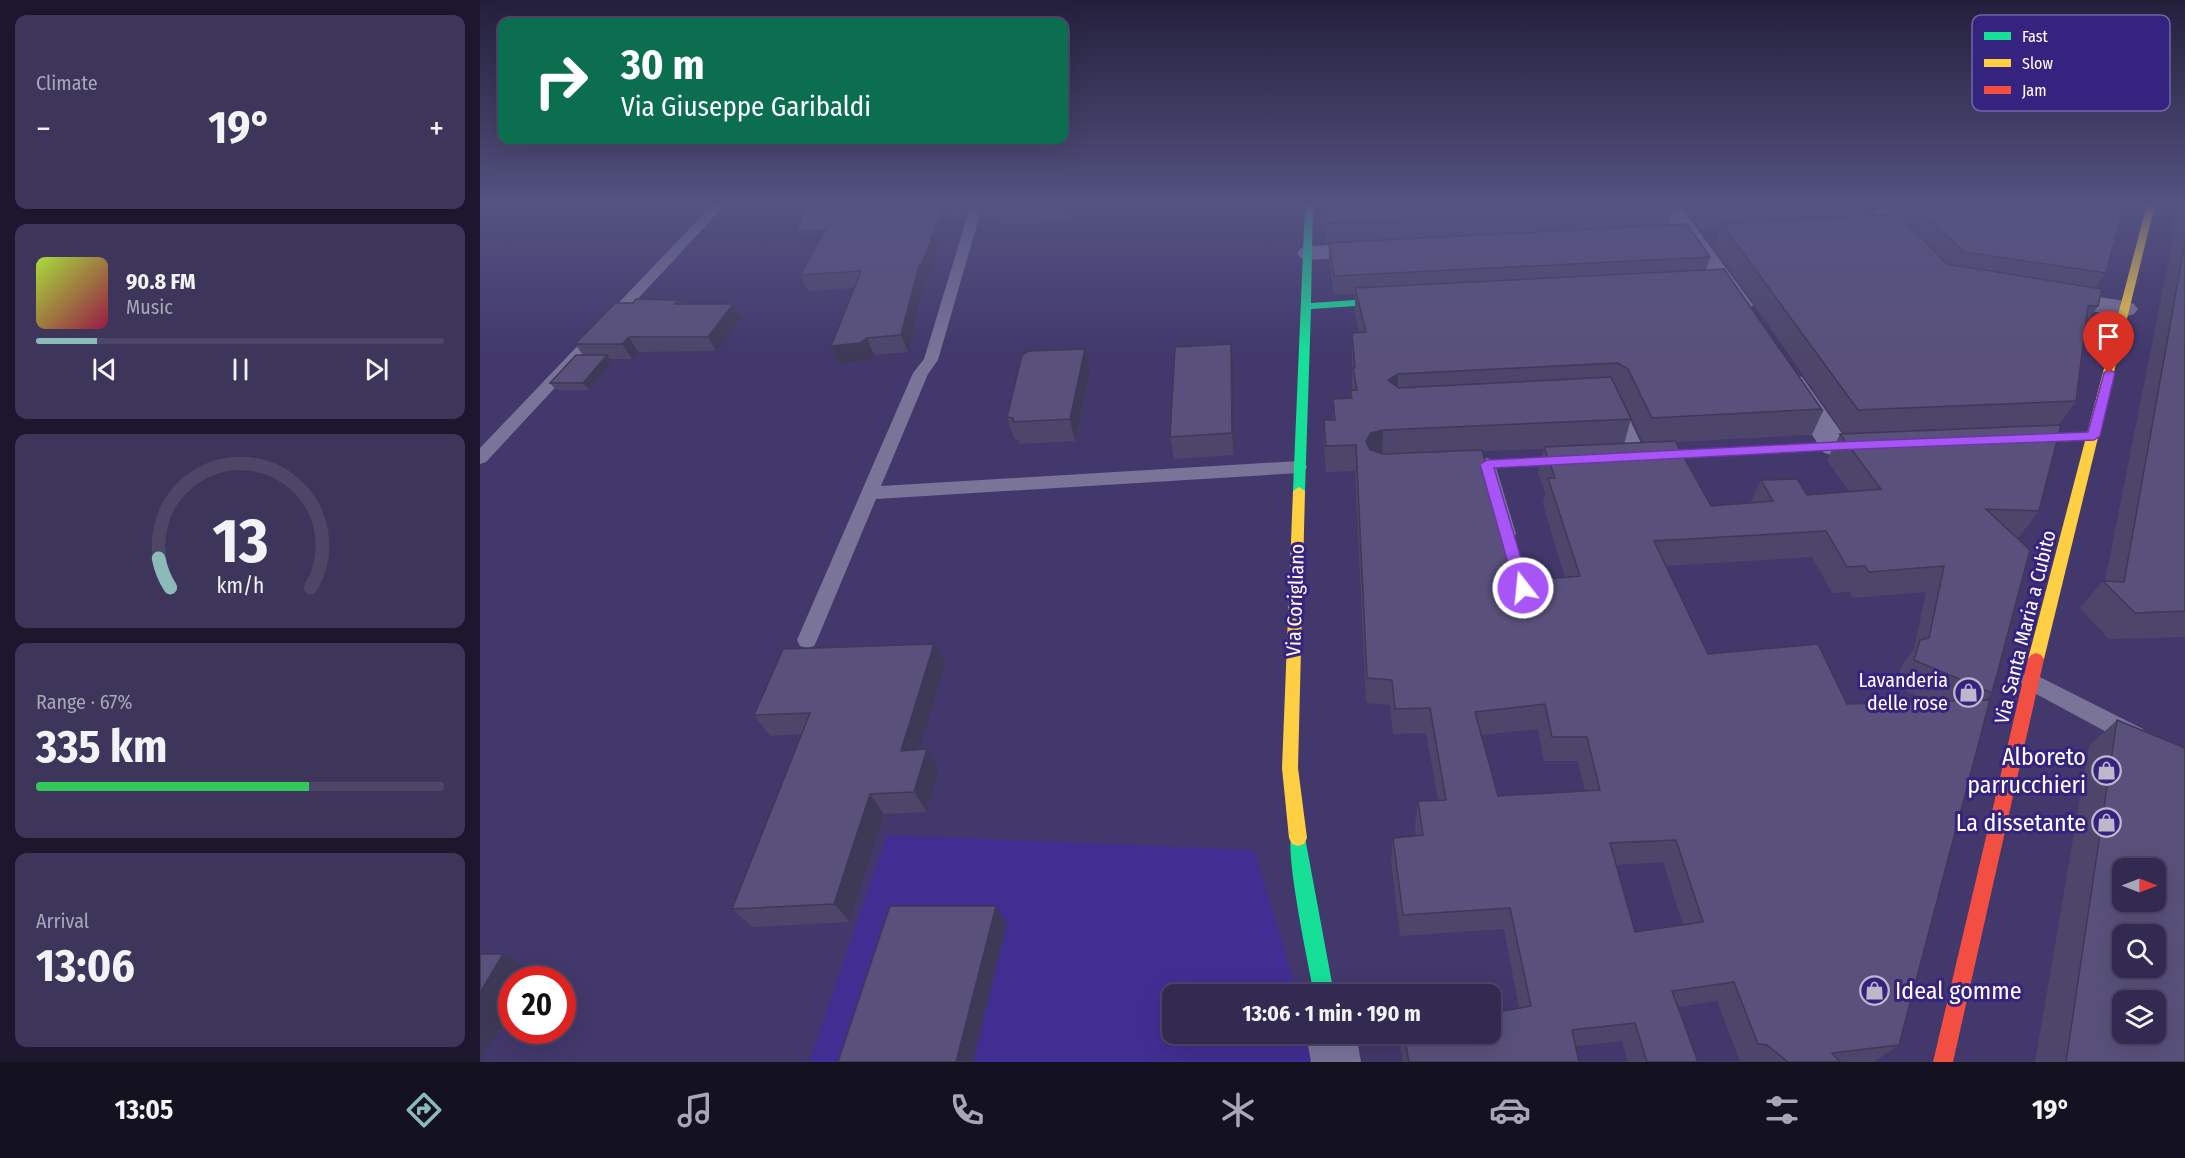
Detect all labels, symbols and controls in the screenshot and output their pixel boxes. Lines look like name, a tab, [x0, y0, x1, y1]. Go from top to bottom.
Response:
legend	[1972, 15, 2170, 111]
text: Fast	[2022, 27, 2049, 46]
text: 30 m	[621, 40, 705, 90]
icon: right	[522, 42, 600, 120]
text: Slow	[2022, 54, 2053, 73]
text: Climate	[36, 71, 98, 95]
text: Jam	[2022, 81, 2047, 100]
text: Via Giuseppe Garibaldi	[621, 91, 871, 123]
text: 19°	[208, 101, 272, 155]
text: −	[36, 109, 51, 149]
text: +	[429, 109, 444, 149]
text: 90.8 FM	[126, 268, 196, 295]
text: Music	[126, 295, 173, 319]
pin	[2083, 311, 2134, 373]
icon: arrive	[2092, 320, 2125, 353]
icon: previous	[88, 353, 121, 386]
icon: pause	[224, 353, 257, 386]
icon: next	[360, 353, 393, 386]
text: 13	[212, 504, 268, 579]
street label: Via Santa Maria a Cubito	[1989, 528, 2061, 726]
street label: Via Corigliano	[1281, 543, 1309, 657]
position arrow	[1491, 556, 1555, 620]
text: km/h	[216, 573, 264, 599]
place label: Lavanderia delle rose	[1858, 668, 1948, 715]
shop icon: Lavanderia delle rose	[1953, 676, 1985, 708]
text: Range · 67%	[36, 690, 132, 714]
text: 335 km	[36, 720, 167, 774]
place label: Alboreto parrucchieri	[1967, 743, 2086, 799]
shop icon: Alboreto parrucchieri	[2091, 755, 2123, 787]
shop icon: La dissetante	[2091, 807, 2123, 839]
place label: La dissetante	[1956, 809, 2086, 837]
north arrow	[2112, 858, 2166, 912]
map controls	[2112, 858, 2166, 1044]
text: Arrival	[36, 909, 89, 933]
button: search	[2112, 924, 2166, 978]
text: 13:06	[36, 939, 135, 993]
speed limit sign: 20	[498, 966, 576, 1044]
shop icon: Ideal gomme	[1858, 975, 1890, 1007]
place label: Ideal gomme	[1895, 977, 2022, 1005]
button: layers	[2112, 990, 2166, 1044]
text: 13:06 · 1 min · 190 m	[1242, 1000, 1421, 1027]
icon: directions	[403, 1089, 445, 1131]
icon: music	[674, 1089, 716, 1131]
icon: phone	[946, 1089, 988, 1131]
icon: climate	[1217, 1089, 1259, 1131]
icon: car	[1489, 1089, 1531, 1131]
icon: filters	[1761, 1089, 1803, 1131]
text: 13:05	[115, 1094, 173, 1126]
text: 19°	[2032, 1094, 2070, 1126]

